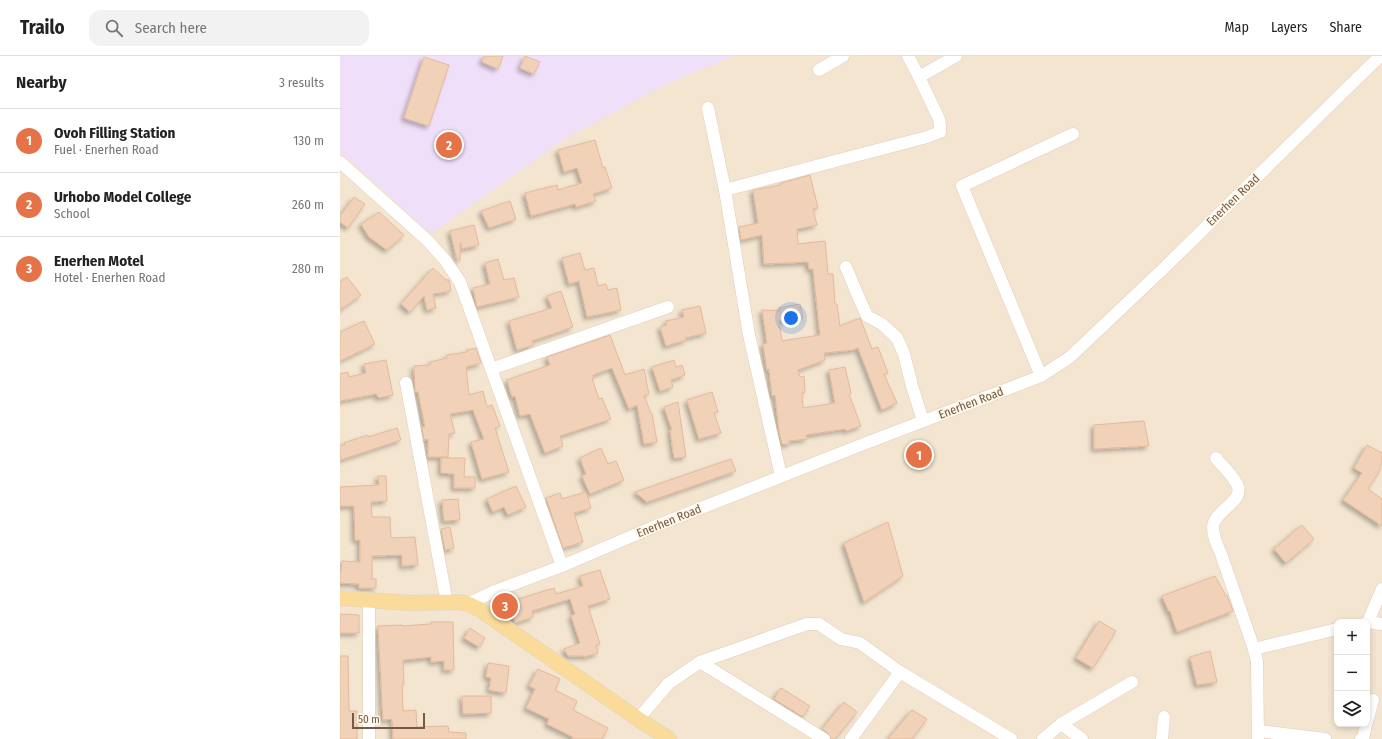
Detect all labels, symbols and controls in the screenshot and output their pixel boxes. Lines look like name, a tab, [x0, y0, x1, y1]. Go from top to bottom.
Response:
search box	[89, 10, 369, 46]
text: Trailo	[20, 16, 65, 39]
icon: search	[103, 17, 125, 39]
text: Search here	[135, 19, 207, 37]
text: Map	[1225, 19, 1249, 36]
text: Layers	[1271, 19, 1307, 36]
text: Share	[1329, 19, 1362, 36]
text: Nearby	[16, 72, 67, 93]
text: 3 results	[279, 75, 324, 90]
text: Ovoh Filling Station	[54, 124, 175, 142]
pin: 2	[436, 130, 462, 160]
text: 1	[26, 133, 32, 148]
text: 130 m	[293, 133, 324, 148]
text: Fuel · Enerhen Road	[54, 142, 159, 157]
street label: Enerhen Road	[1204, 171, 1262, 229]
text: Urhobo Model College	[54, 188, 191, 206]
text: 2	[26, 197, 32, 212]
text: 260 m	[292, 197, 324, 212]
text: School	[54, 206, 90, 221]
text: Enerhen Motel	[54, 252, 144, 270]
text: 3	[26, 261, 32, 276]
text: 280 m	[292, 261, 324, 276]
text: Hotel · Enerhen Road	[54, 270, 165, 285]
your location	[781, 308, 801, 328]
street label: Enerhen Road	[937, 384, 1005, 422]
pin: 1	[906, 440, 932, 470]
street label: Enerhen Road	[635, 502, 703, 540]
pin: 3	[492, 591, 518, 621]
map controls	[1334, 619, 1370, 727]
button: +	[1334, 619, 1370, 655]
button: −	[1334, 655, 1370, 691]
button: layers	[1334, 691, 1370, 727]
scale bar	[352, 711, 425, 730]
text: 50 m	[358, 713, 380, 726]

